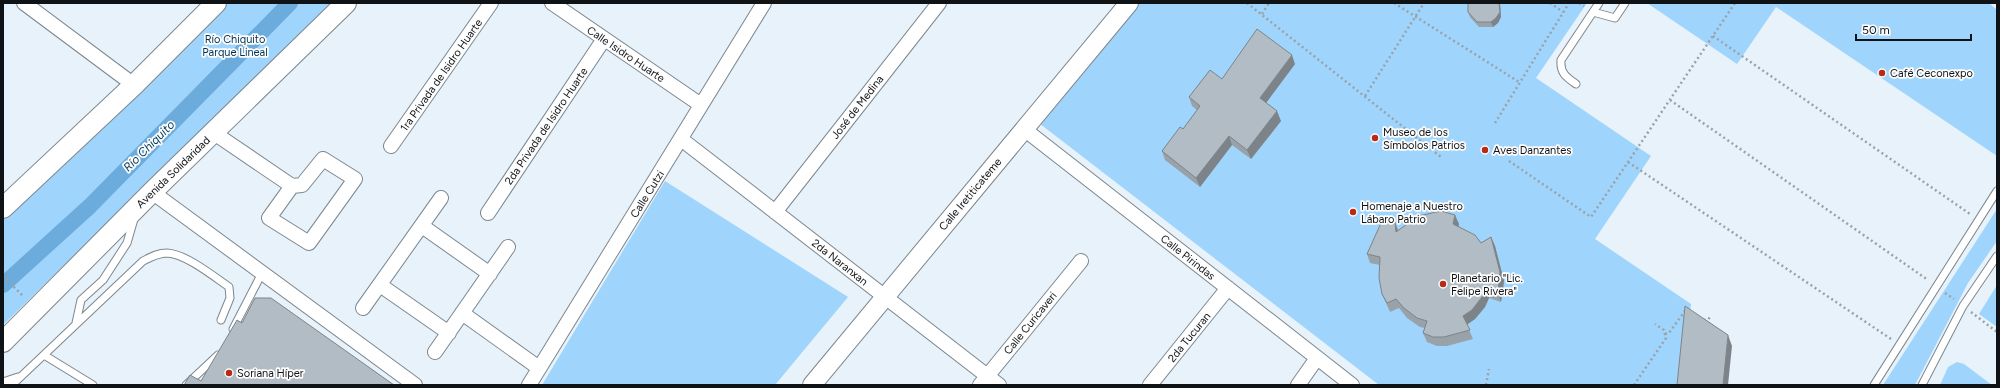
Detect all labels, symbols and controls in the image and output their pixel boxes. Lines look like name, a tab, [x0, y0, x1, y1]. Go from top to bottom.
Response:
scale bar	[1856, 16, 1971, 42]
street label: 1ra Privada de Isidro Huarte	[398, 17, 485, 134]
text: 50 m	[1862, 23, 1890, 37]
street label: Calle Isidro Huarte	[584, 24, 667, 85]
park label: Río Chiquito Parque Lineal	[202, 33, 268, 59]
street label: 2da Privada de Isidro Huarte	[502, 65, 591, 187]
place label: Café Ceconexpo	[1890, 67, 1973, 80]
marker: Café Ceconexpo	[1877, 68, 1887, 78]
street label: José de Medina	[829, 73, 886, 142]
water label: Río Chiquito	[121, 117, 178, 174]
place label: Museo de los Símbolos Patrios	[1383, 126, 1465, 152]
marker: Museo de los Símbolos Patrios	[1370, 133, 1380, 143]
street label: Avenida Solidaridad	[134, 134, 213, 211]
place label: Aves Danzantes	[1493, 144, 1572, 157]
marker: Aves Danzantes	[1480, 145, 1490, 155]
street label: Calle Iretiticateme	[936, 156, 1004, 233]
street label: Calle Cutzi	[628, 168, 667, 220]
place label: Homenaje a Nuestro Lábaro Patrio	[1361, 200, 1463, 226]
marker: Homenaje a Nuestro Lábaro Patrio	[1348, 207, 1358, 217]
street label: Calle Pirindas	[1158, 232, 1218, 283]
street label: 2da Naranxan	[809, 237, 870, 288]
place label: Planetario "Lic. Felipe Rivera"	[1451, 272, 1523, 298]
marker: Planetario "Lic. Felipe Rivera"	[1438, 279, 1448, 289]
street label: Calle Curicaveri	[1001, 289, 1060, 357]
street label: 2da Tucuran	[1165, 310, 1213, 365]
place label: Soriana Híper	[237, 367, 304, 380]
marker: Soriana Híper	[224, 368, 234, 378]

